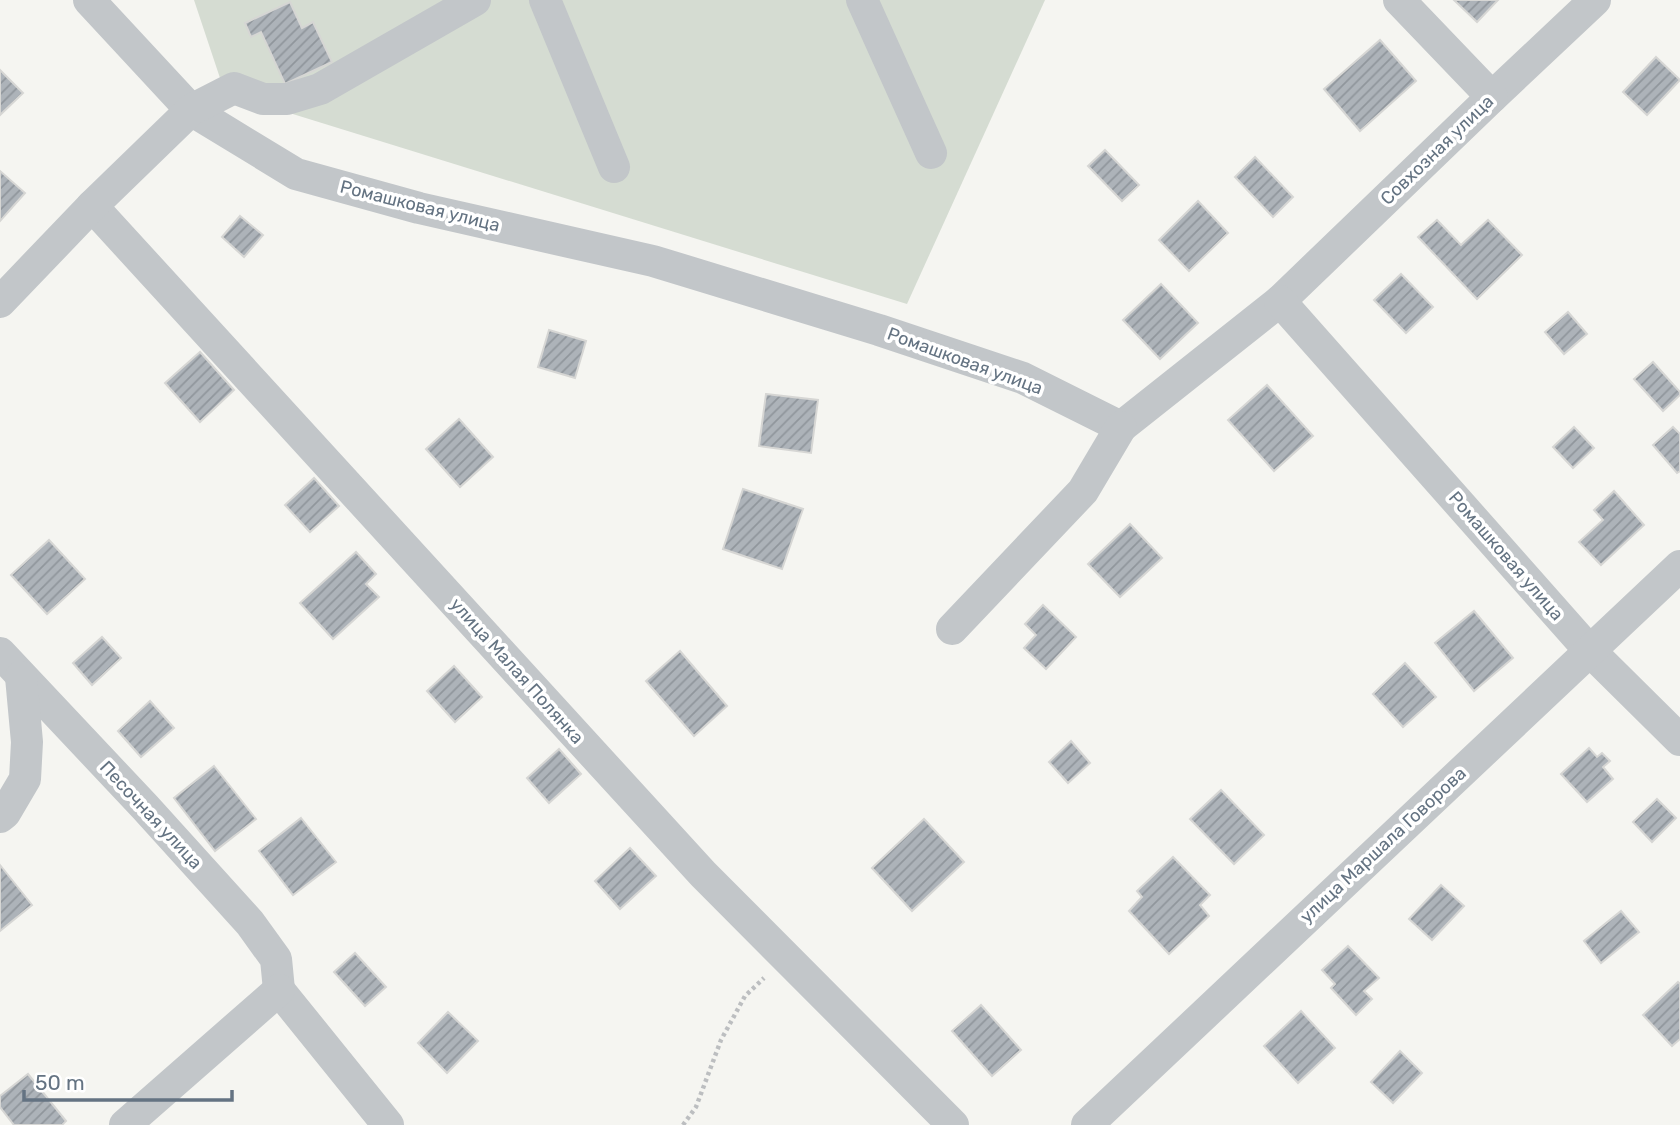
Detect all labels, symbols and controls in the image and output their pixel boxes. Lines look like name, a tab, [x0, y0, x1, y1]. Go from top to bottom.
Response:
street label: Совхозная улица	[1376, 90, 1498, 210]
street label: Ромашковая улица	[338, 176, 502, 236]
street label: Ромашковая улица	[884, 323, 1046, 399]
street label: Ромашковая улица	[1444, 487, 1568, 625]
street label: улица Малая Полянка	[446, 593, 588, 749]
street label: Песочная улица	[95, 756, 207, 874]
street label: улица Маршала Говорова	[1295, 762, 1471, 928]
scale bar	[24, 1058, 233, 1102]
text: 50 m	[35, 1070, 85, 1095]

